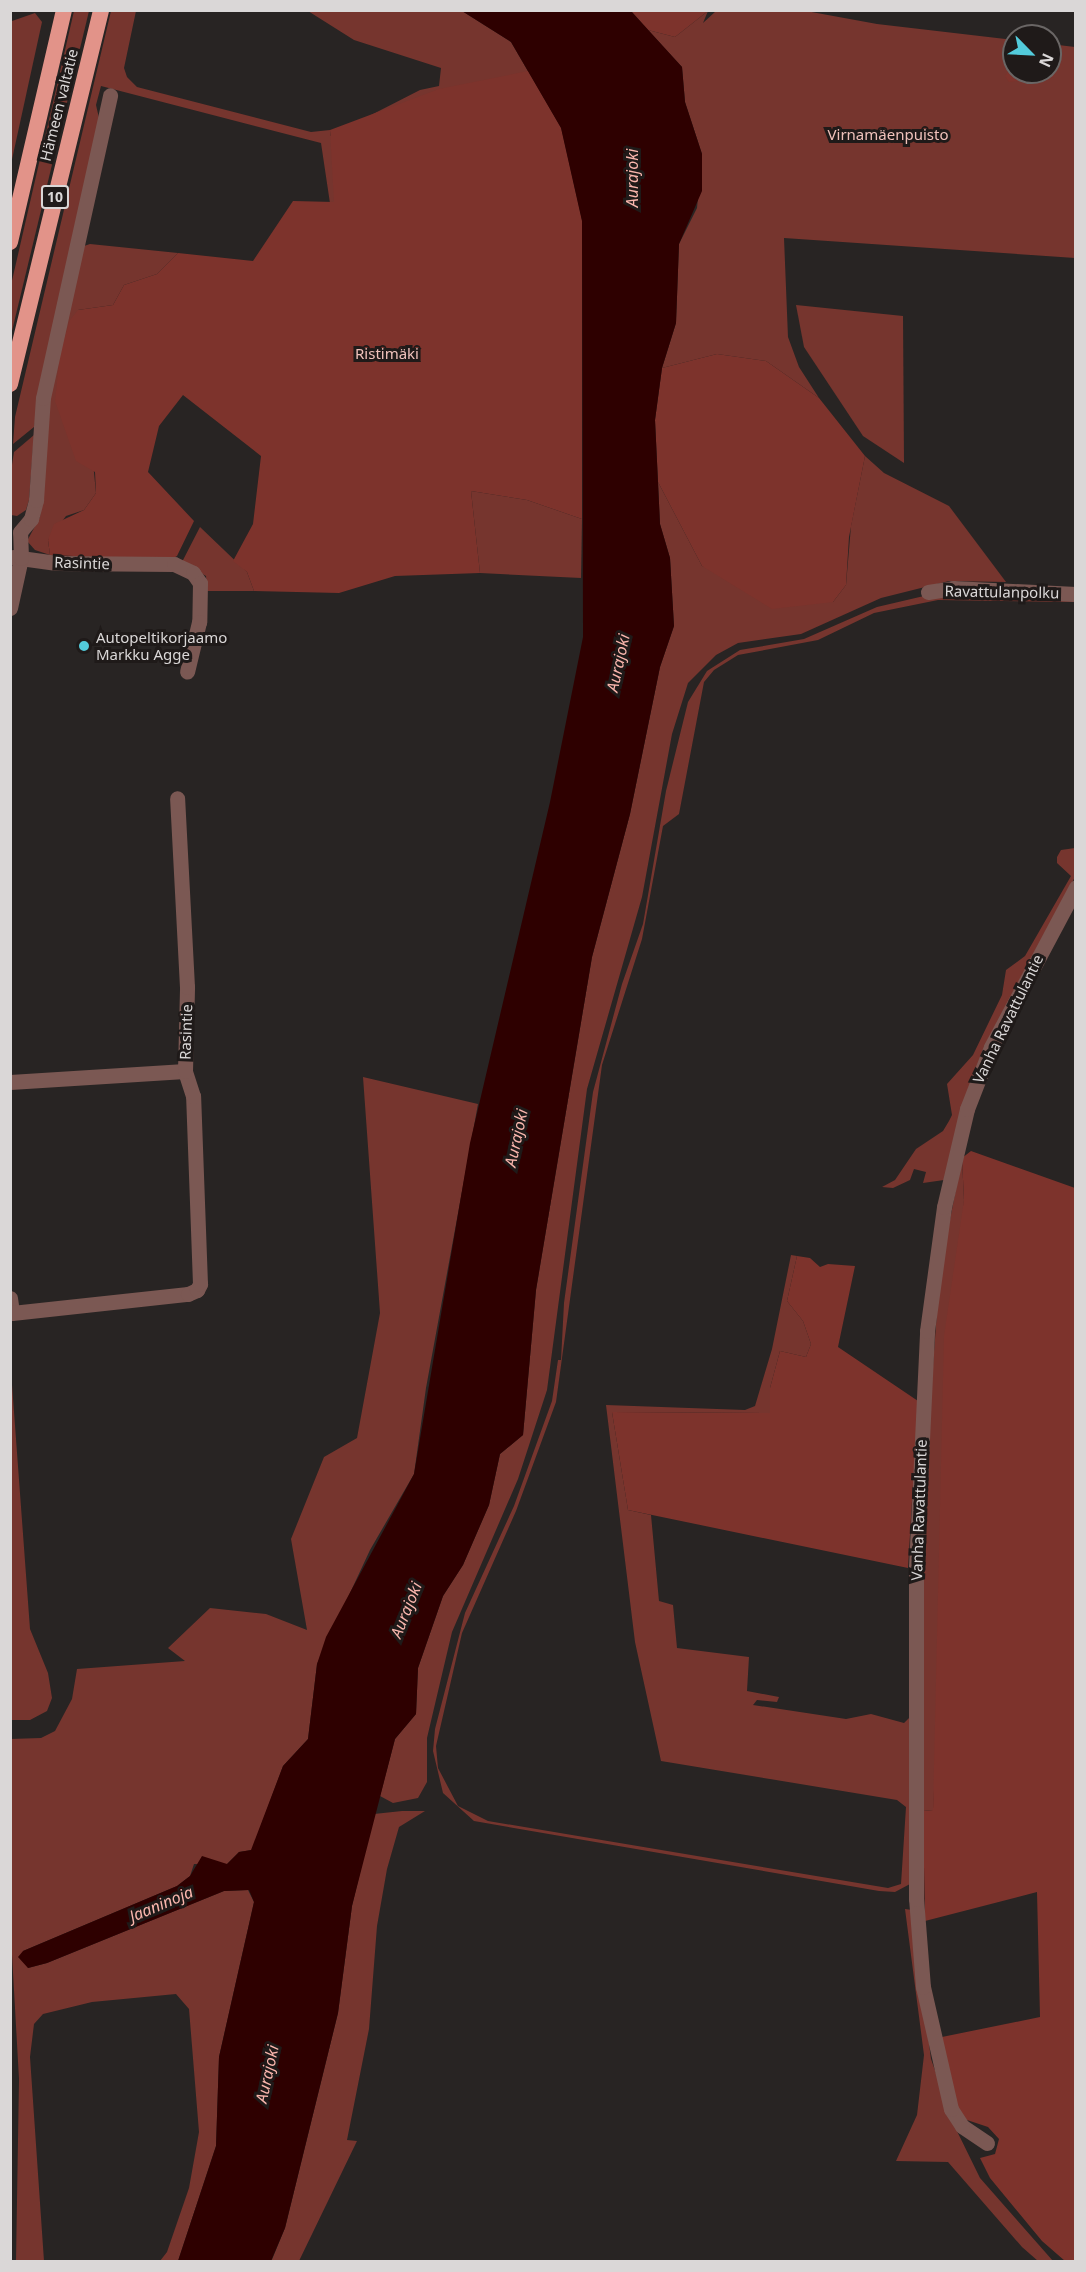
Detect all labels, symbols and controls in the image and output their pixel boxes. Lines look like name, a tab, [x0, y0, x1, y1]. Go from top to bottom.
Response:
north arrow	[1002, 24, 1062, 84]
street label: Hämeen valtatie	[36, 47, 82, 163]
text: N	[1034, 50, 1059, 71]
park label: Virnamäenpuisto	[828, 126, 948, 144]
water label: Aurajoki	[622, 149, 642, 207]
road number: 10	[40, 186, 70, 208]
park label: Ristimäki	[355, 345, 419, 363]
street label: Rasintie	[54, 553, 110, 573]
street label: Ravattulanpolku	[944, 582, 1060, 602]
place label: Autopeltikorjaamo Markku Agge	[96, 628, 227, 663]
water label: Aurajoki	[603, 632, 633, 694]
marker: Autopeltikorjaamo Markku Agge	[77, 639, 91, 653]
street label: Vanha Ravattulantie	[969, 952, 1047, 1086]
street label: Rasintie	[176, 1004, 196, 1060]
water label: Aurajoki	[501, 1107, 531, 1169]
street label: Vanha Ravattulantie	[908, 1439, 930, 1581]
water label: Aurajoki	[386, 1579, 426, 1641]
water label: Jaaninoja	[126, 1882, 196, 1926]
water label: Aurajoki	[252, 2043, 282, 2105]

